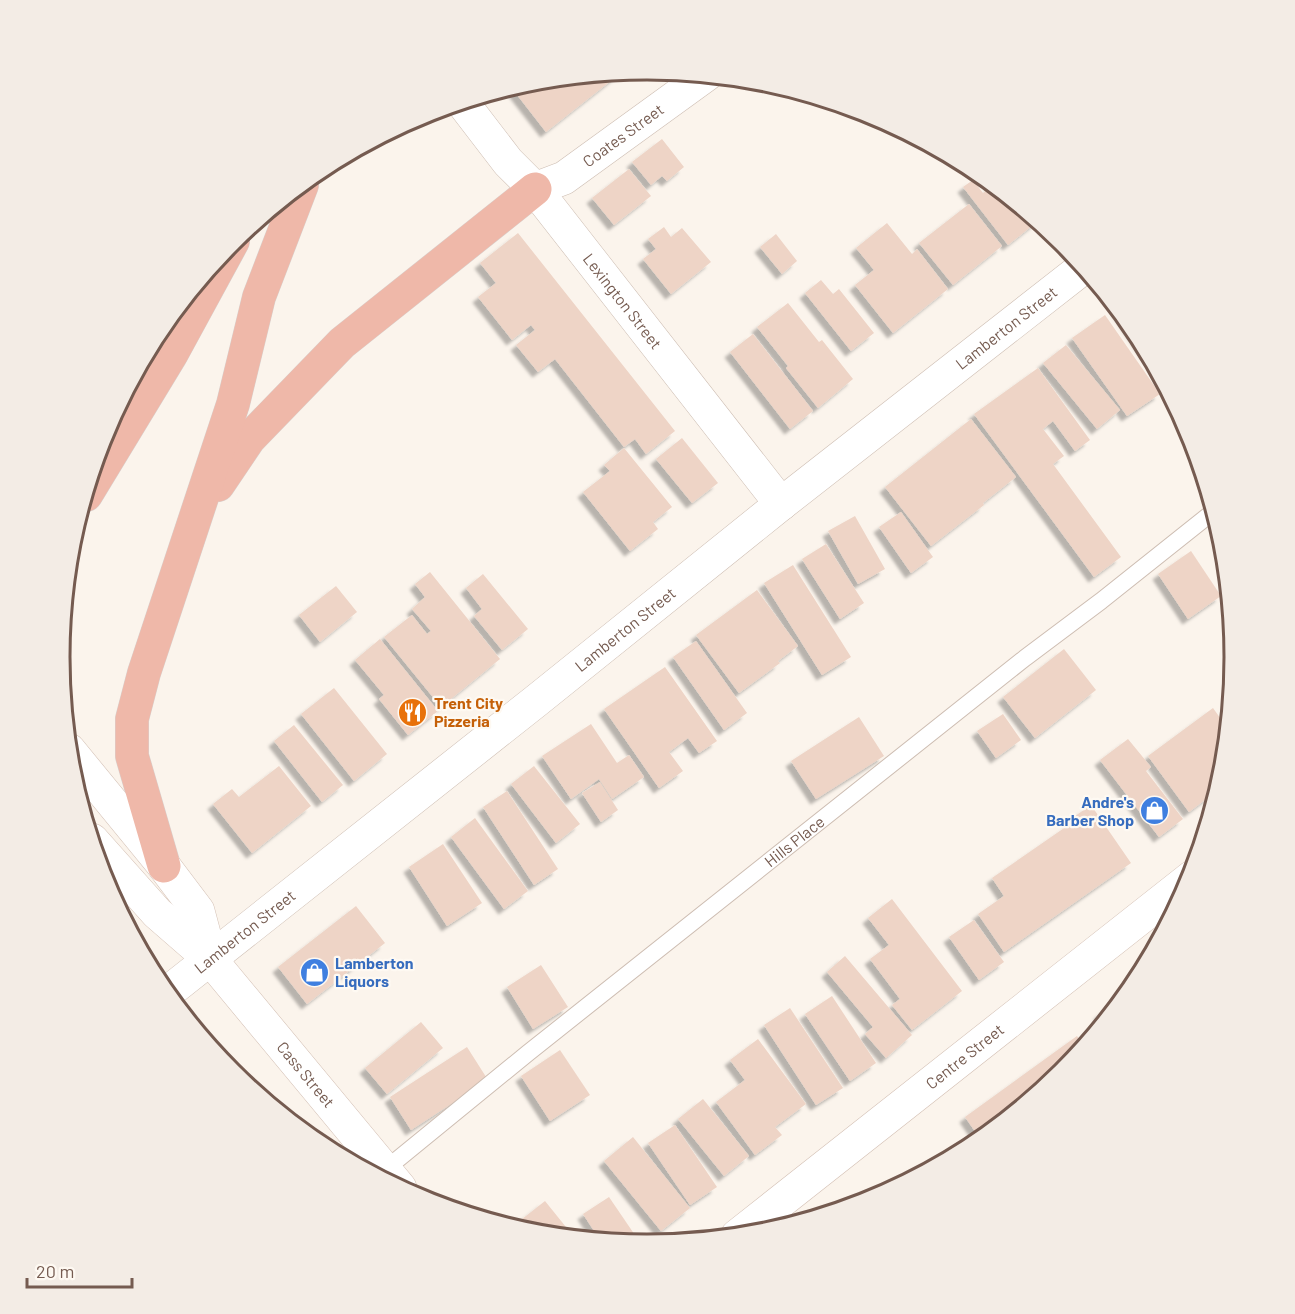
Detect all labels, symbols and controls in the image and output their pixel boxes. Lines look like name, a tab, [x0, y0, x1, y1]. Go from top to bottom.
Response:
street label: Coates Street	[579, 99, 667, 170]
street label: Lexington Street	[580, 249, 666, 352]
street label: Lamberton Street	[951, 282, 1061, 373]
street label: Lamberton Street	[571, 583, 679, 675]
place label: Trent City Pizzeria	[434, 693, 503, 730]
restaurant icon: Trent City Pizzeria	[397, 696, 429, 728]
place label: Andre's Barber Shop	[1046, 792, 1134, 829]
shop icon: Andre's Barber Shop	[1139, 795, 1171, 827]
street label: Hills Place	[760, 811, 828, 870]
street label: Lamberton Street	[190, 885, 299, 977]
place label: Lamberton Liquors	[335, 953, 414, 990]
shop icon: Lamberton Liquors	[298, 956, 330, 988]
street label: Centre Street	[922, 1019, 1007, 1093]
street label: Cass Street	[273, 1037, 339, 1111]
scale bar	[27, 1251, 132, 1289]
text: 20 m	[36, 1260, 74, 1282]

